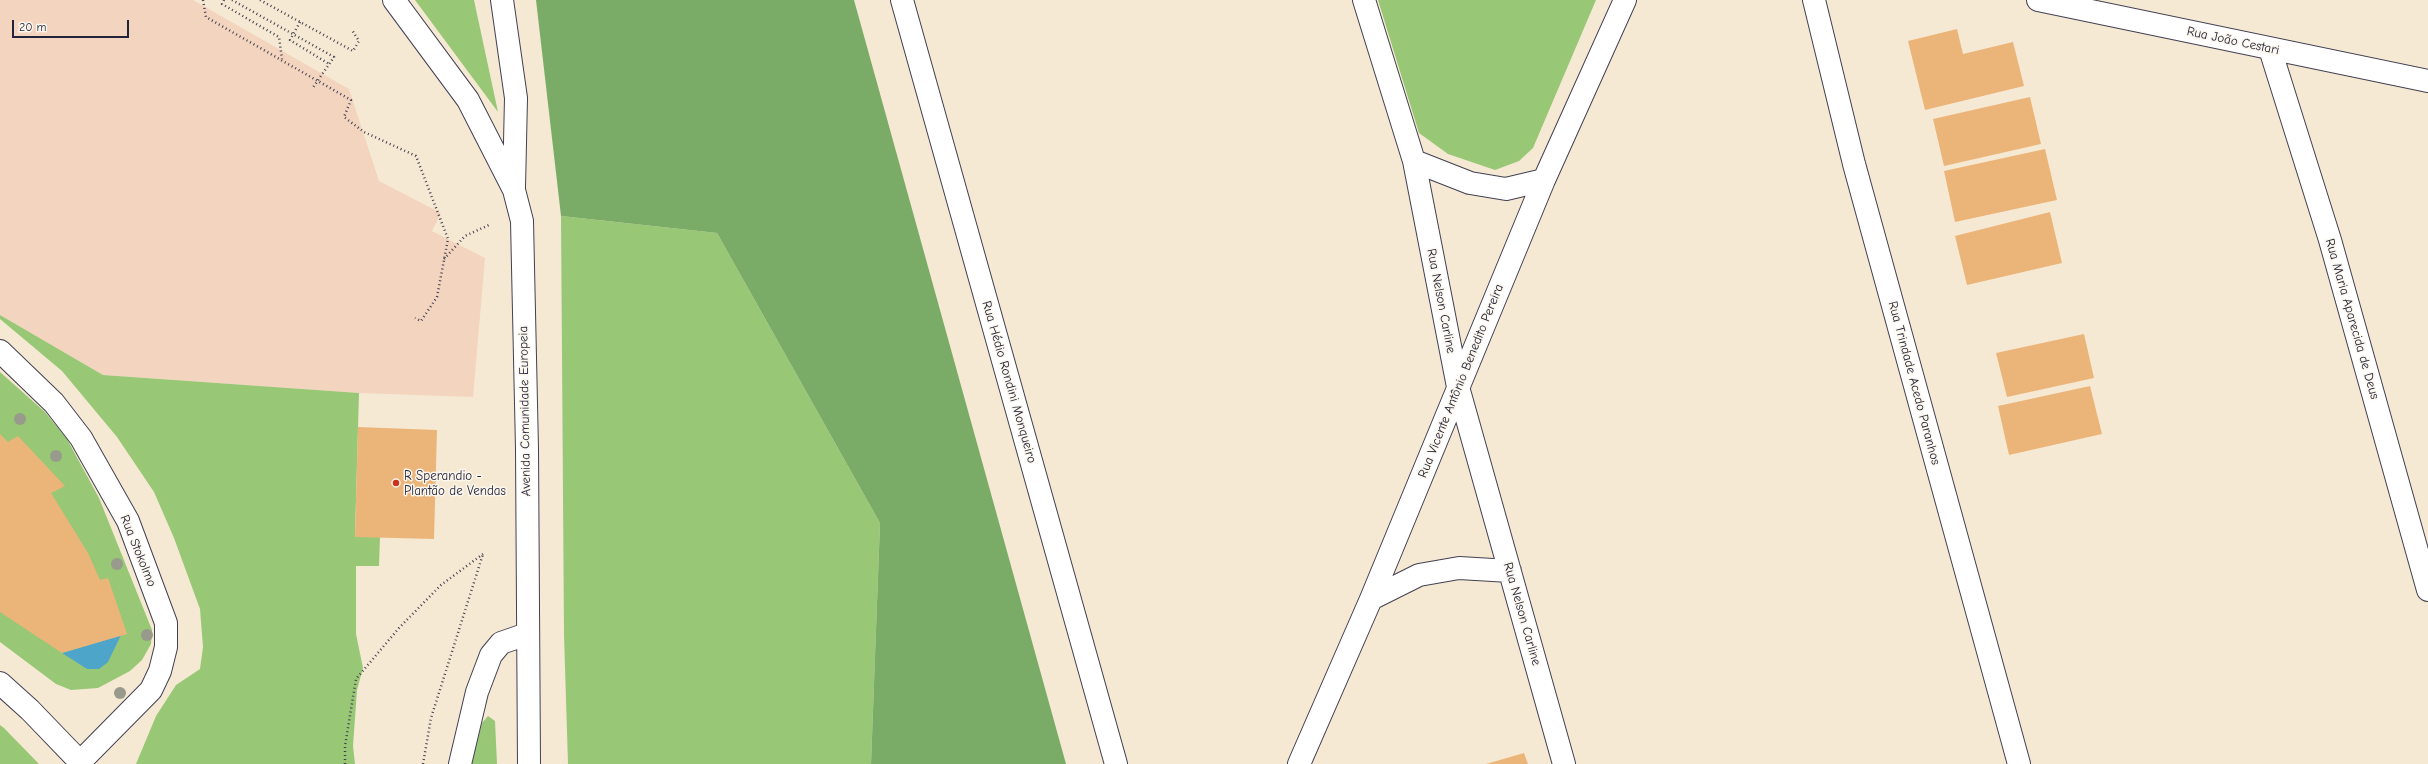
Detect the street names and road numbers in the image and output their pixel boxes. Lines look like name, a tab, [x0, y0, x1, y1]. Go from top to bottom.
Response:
street label: Rua João Cestari	[2185, 24, 2281, 58]
street label: Rua Maria Aparecida de Deus	[2322, 237, 2382, 401]
street label: Rua Nelson Carline	[1423, 247, 1459, 355]
street label: Rua Vicente Antônio Benedito Pereira	[1415, 282, 1507, 480]
street label: Rua Hédio Rondini Monqueiro	[978, 299, 1040, 465]
street label: Rua Trindade Acedo Paranhos	[1885, 299, 1943, 467]
street label: Avenida Comunidade Europeia	[516, 326, 534, 496]
street label: Rua Stokolmo	[116, 513, 160, 589]
street label: Rua Nelson Carline	[1500, 561, 1544, 667]

